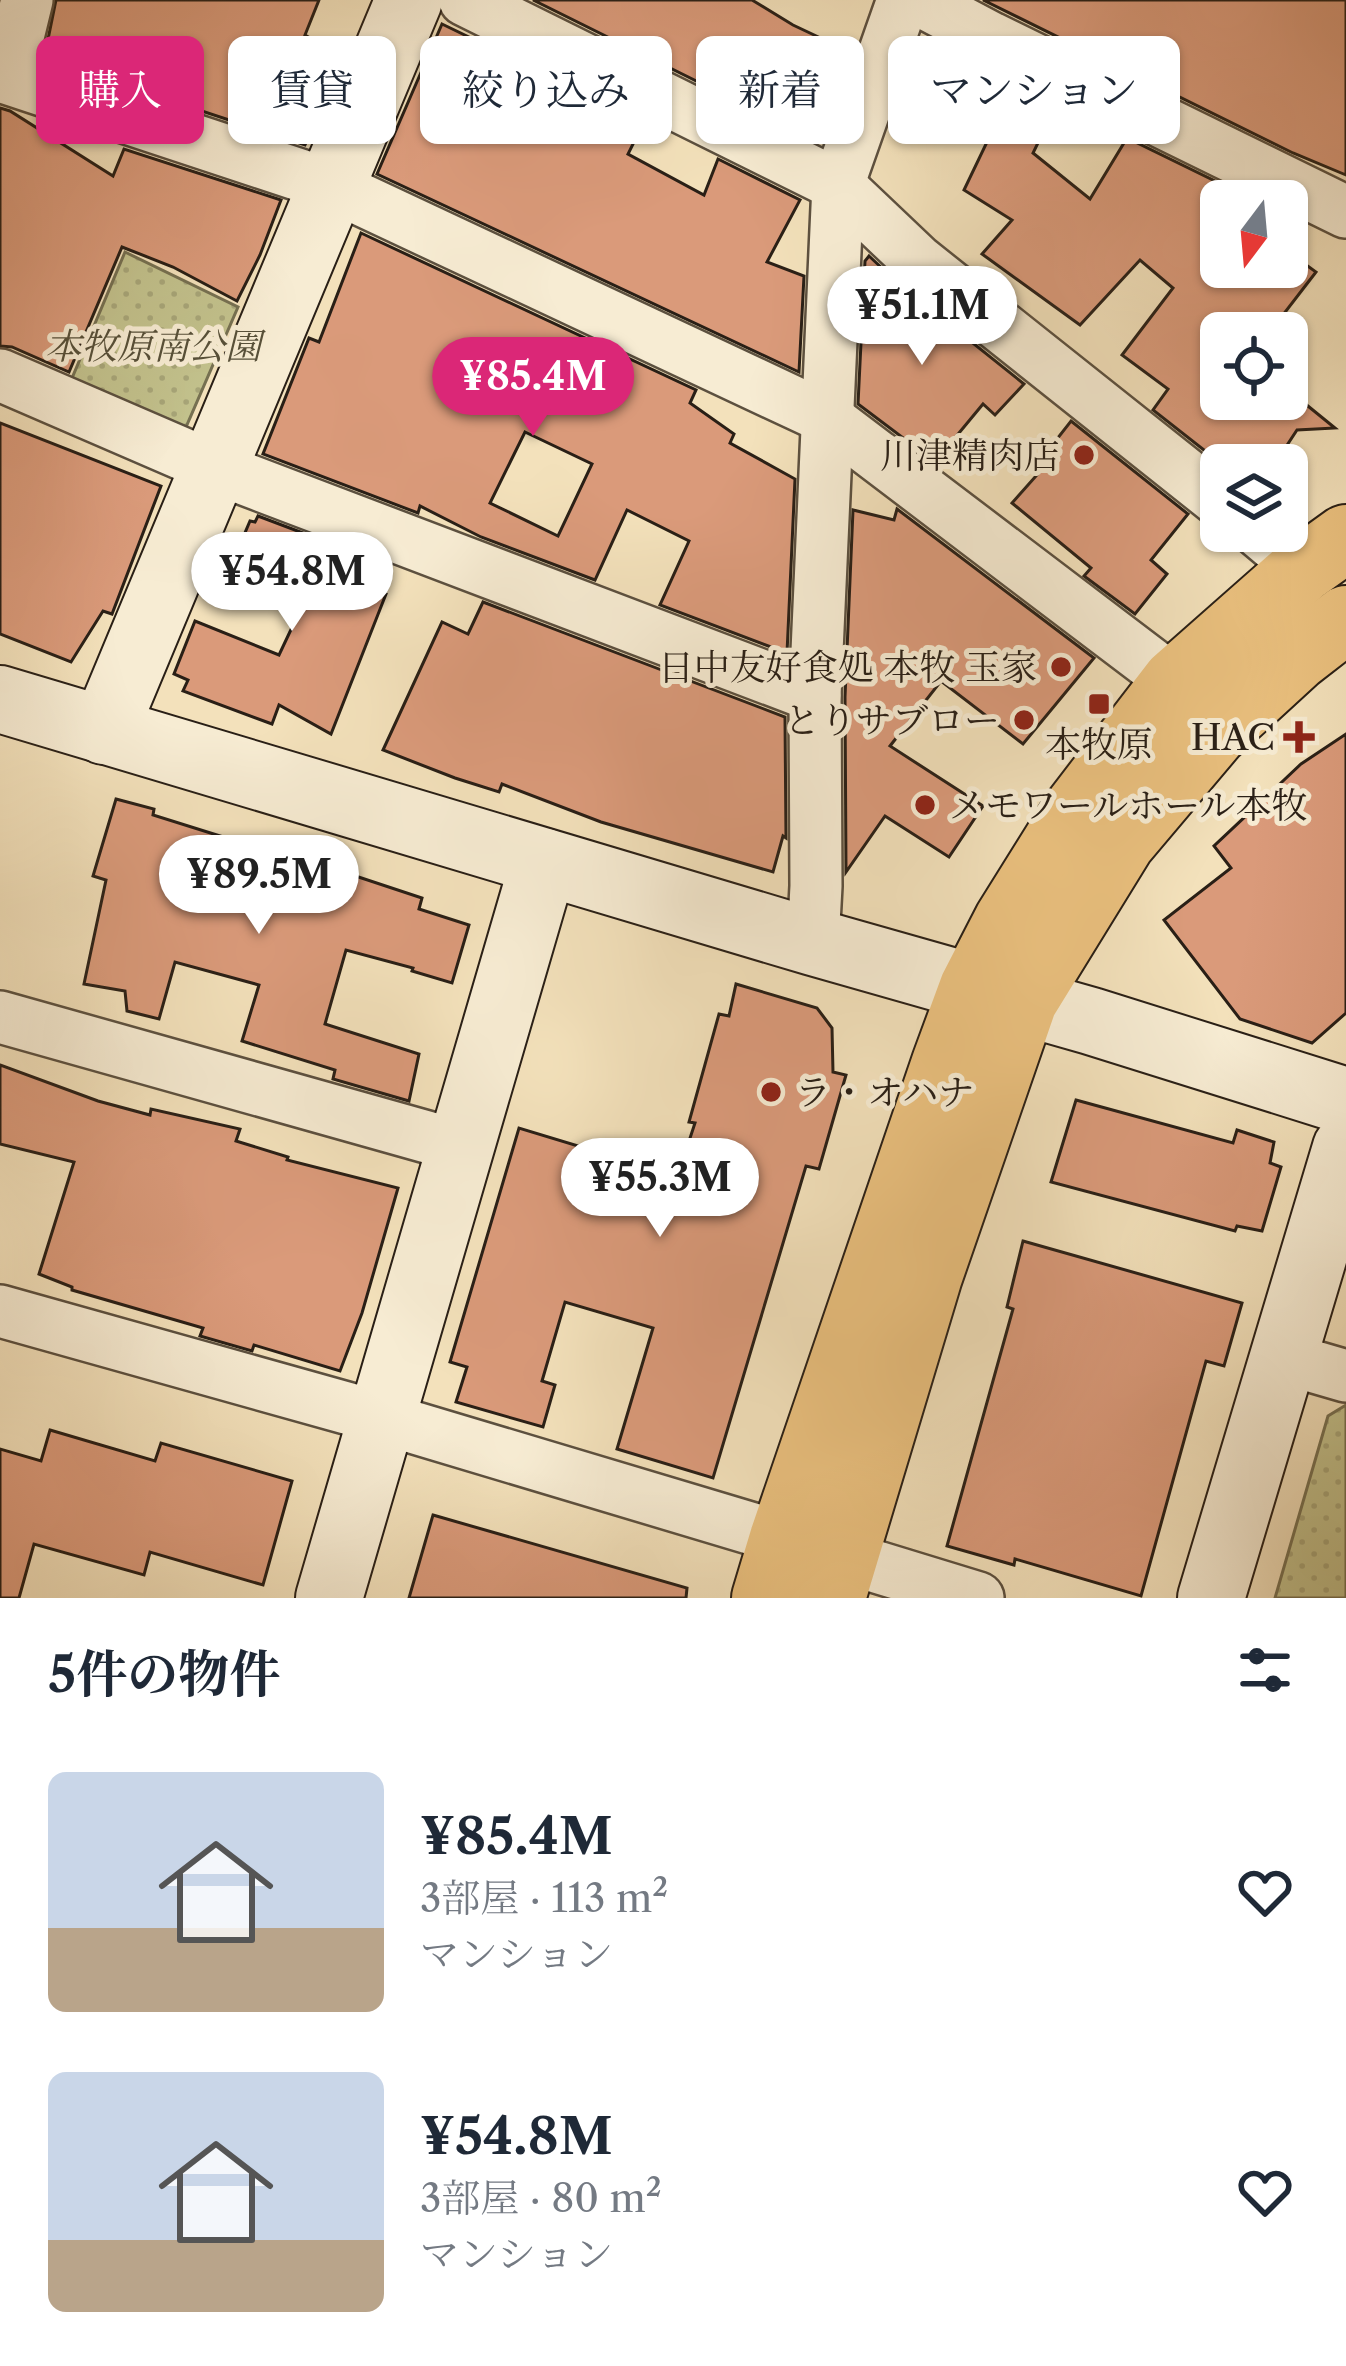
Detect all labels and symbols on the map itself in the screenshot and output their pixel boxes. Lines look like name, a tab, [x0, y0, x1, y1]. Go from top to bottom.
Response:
north arrow	[1200, 180, 1308, 288]
pin: ¥51.1M	[824, 266, 1020, 368]
park label: 本牧原南公園	[45, 324, 266, 368]
pin: ¥85.4M	[435, 337, 631, 439]
place label: 川津精肉店	[880, 433, 1060, 477]
marker: 川津精肉店	[1071, 442, 1097, 468]
pin: ¥54.8M	[194, 532, 390, 634]
place label: 日中友好食処 本牧 玉家	[658, 645, 1037, 689]
marker: 日中友好食処 本牧 玉家	[1048, 654, 1074, 680]
marker: 本牧原	[1086, 691, 1112, 717]
place label: とりサブロー	[784, 698, 1000, 742]
marker: とりサブロー	[1011, 707, 1037, 733]
place label: HAC	[1191, 715, 1275, 759]
place label: 本牧原	[1045, 722, 1153, 766]
marker: HAC	[1286, 724, 1312, 750]
place label: メモワールホール本牧	[949, 783, 1308, 827]
marker: メモワールホール本牧	[912, 792, 938, 818]
pin: ¥89.5M	[161, 835, 357, 937]
place label: ラ・オハナ	[795, 1070, 974, 1114]
marker: ラ・オハナ	[758, 1079, 784, 1105]
pin: ¥55.3M	[562, 1138, 758, 1240]

